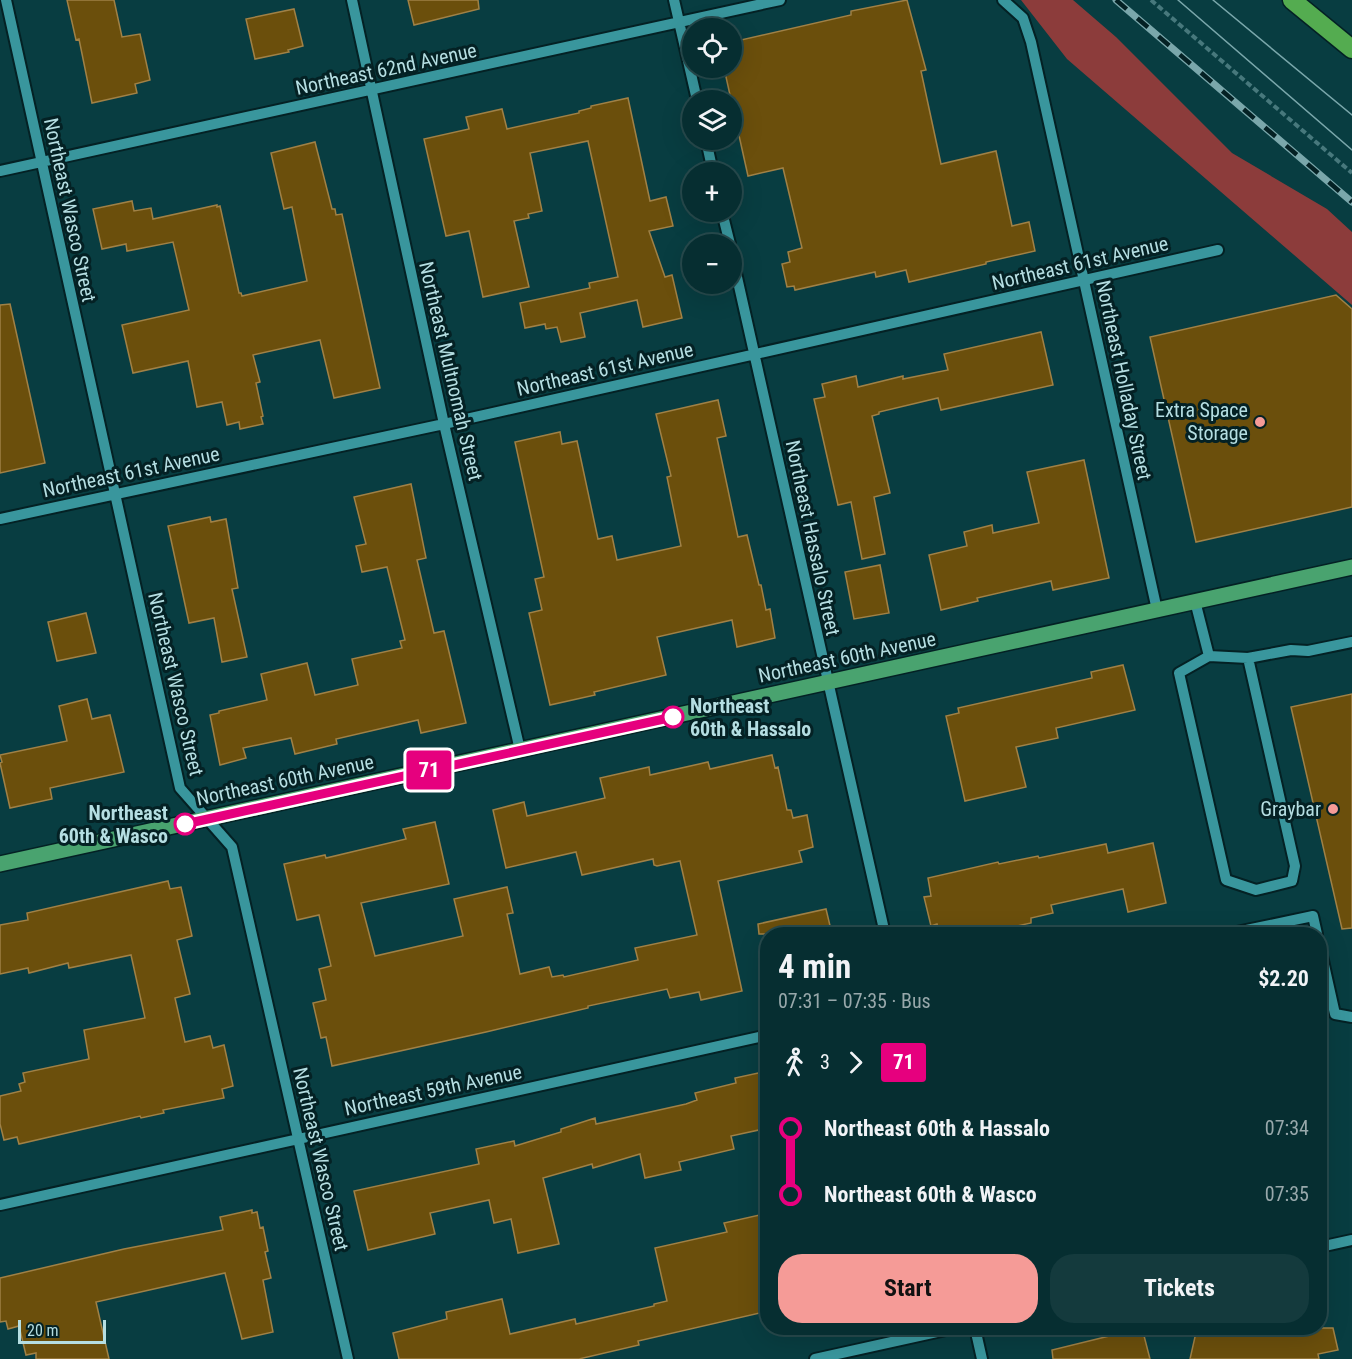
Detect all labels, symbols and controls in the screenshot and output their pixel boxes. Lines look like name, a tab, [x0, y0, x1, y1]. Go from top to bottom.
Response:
map controls	[682, 18, 742, 294]
button: locate	[682, 18, 742, 78]
street label: Northeast 62nd Avenue	[293, 38, 479, 100]
button: layers	[682, 90, 742, 150]
street label: Northeast Wasco Street	[39, 116, 101, 304]
button: +	[682, 162, 742, 222]
street label: Northeast 61st Avenue	[990, 231, 1170, 295]
button: −	[682, 234, 742, 294]
street label: Northeast Multnomah Street	[414, 259, 488, 483]
street label: Northeast Holladay Street	[1091, 278, 1157, 482]
street label: Northeast 61st Avenue	[515, 337, 695, 401]
place label: Extra Space Storage	[1155, 398, 1248, 445]
marker: Extra Space Storage	[1253, 415, 1267, 429]
street label: Northeast Hassalo Street	[781, 438, 845, 638]
street label: Northeast 61st Avenue	[40, 442, 222, 502]
street label: Northeast Wasco Street	[143, 590, 209, 778]
street label: Northeast 60th Avenue	[756, 626, 938, 688]
place label: Northeast 60th & Hassalo	[690, 694, 811, 741]
marker: Northeast 60th & Hassalo	[662, 706, 684, 728]
street label: Northeast 60th Avenue	[194, 749, 376, 811]
line badge: 71	[402, 750, 456, 790]
text: 71	[418, 758, 440, 782]
place label: Graybar	[1260, 797, 1321, 821]
place label: Northeast 60th & Wasco	[59, 801, 168, 848]
marker: Graybar	[1326, 802, 1340, 816]
marker: Northeast 60th & Wasco	[174, 813, 196, 835]
text: 4 min	[778, 947, 851, 986]
text: $2.20	[1258, 966, 1309, 991]
text: 07:31 – 07:35 · Bus	[778, 989, 931, 1013]
icon: walk	[778, 1046, 811, 1079]
icon: forward	[839, 1046, 872, 1079]
text: 3	[820, 1050, 830, 1074]
text: 71	[893, 1050, 914, 1074]
street label: Northeast 59th Avenue	[342, 1059, 524, 1121]
street label: Northeast Wasco Street	[288, 1065, 354, 1253]
text: Northeast 60th & Hassalo	[824, 1116, 1050, 1141]
text: 07:34	[1265, 1116, 1309, 1140]
text: Northeast 60th & Wasco	[824, 1182, 1037, 1207]
text: 07:35	[1265, 1182, 1309, 1206]
button: Start	[778, 1254, 1038, 1323]
button: Tickets	[1050, 1254, 1309, 1323]
scale bar	[18, 1317, 106, 1344]
text: 20 m	[27, 1321, 59, 1340]

